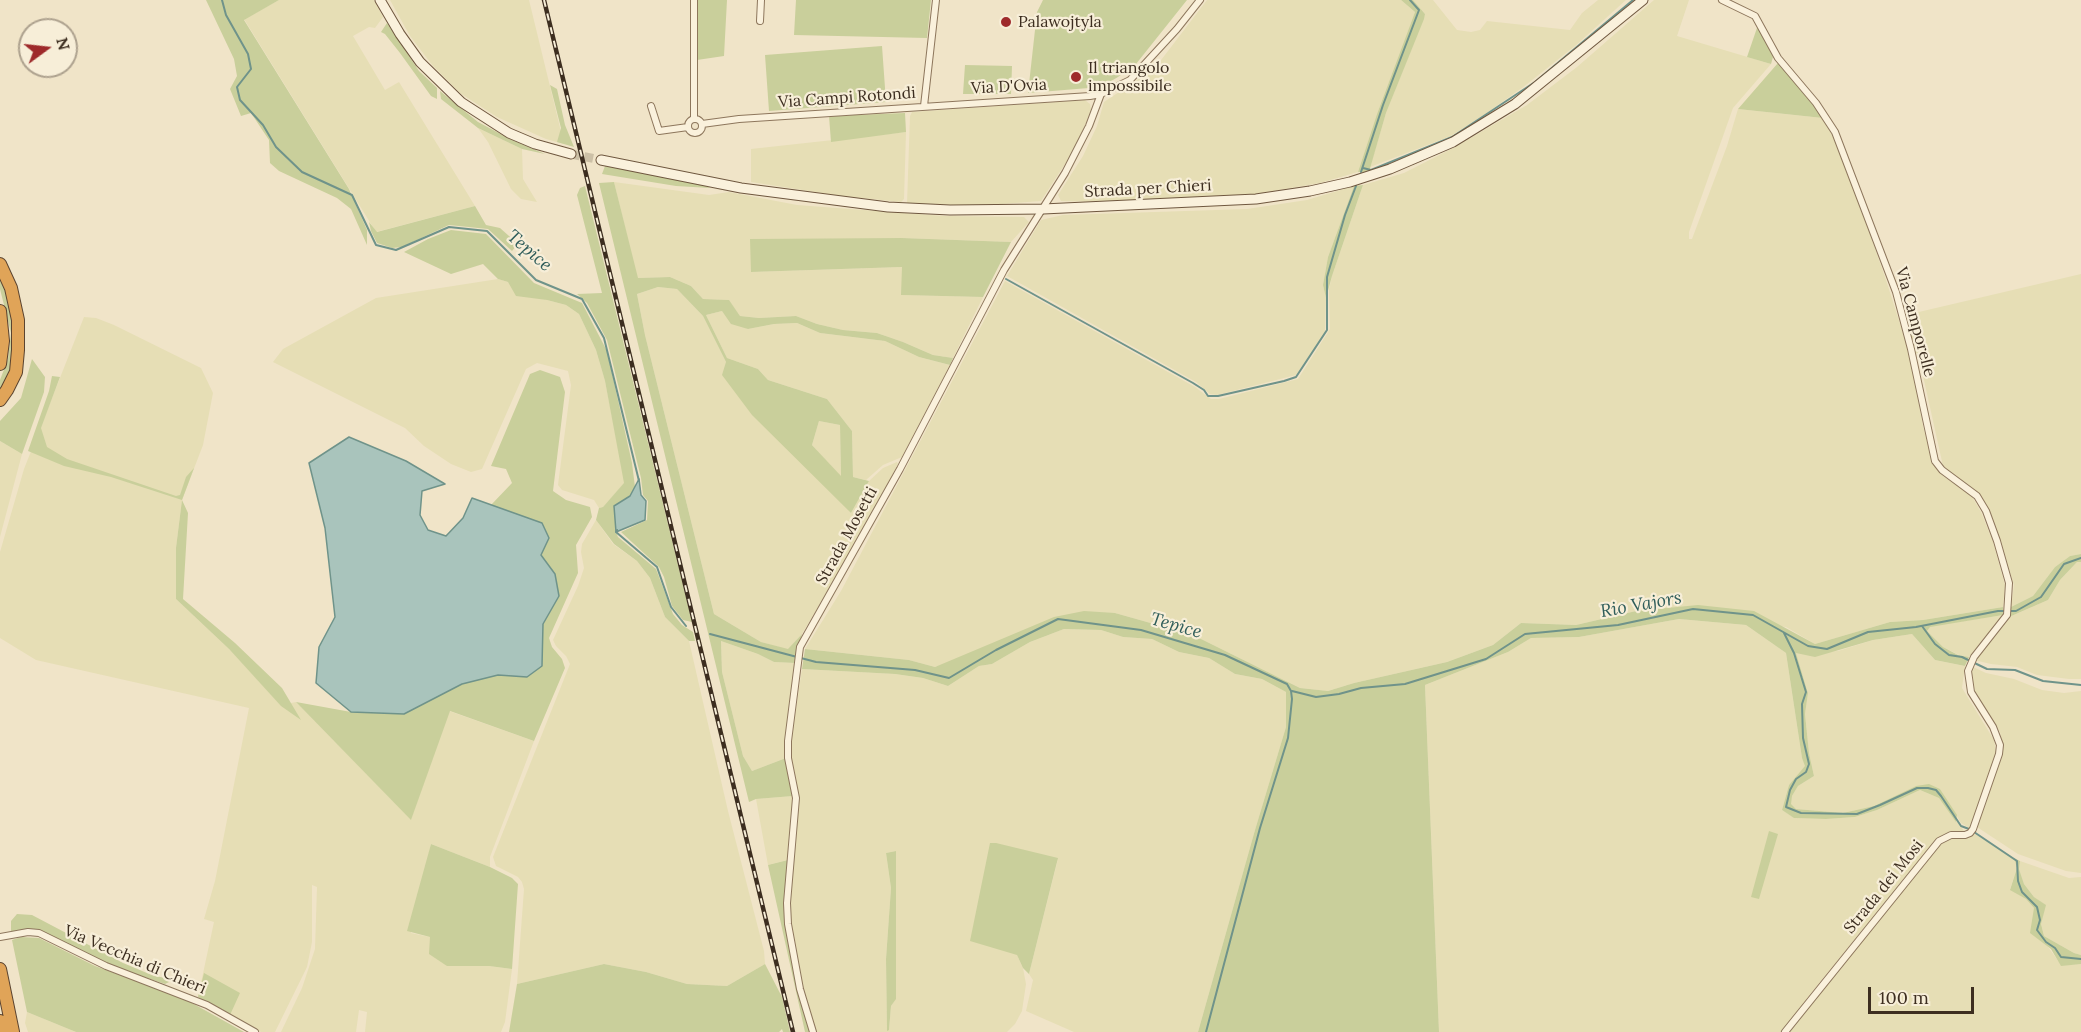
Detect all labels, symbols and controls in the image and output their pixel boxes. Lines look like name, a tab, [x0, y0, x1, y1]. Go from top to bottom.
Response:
place label: Palawojtyla	[1018, 12, 1102, 32]
marker: Palawojtyla	[999, 15, 1013, 29]
north arrow	[18, 18, 78, 78]
text: N	[52, 35, 75, 52]
place label: Il triangolo impossibile	[1088, 58, 1172, 96]
marker: Il triangolo impossibile	[1069, 70, 1083, 84]
street label: Via D'Ovia	[971, 75, 1047, 99]
street label: Via Campi Rotondi	[778, 84, 916, 112]
street label: Strada per Chieri	[1084, 176, 1212, 202]
water label: Tepice	[502, 226, 556, 276]
street label: Via Camporelle	[1891, 265, 1939, 379]
street label: Strada Mosetti	[812, 484, 882, 588]
water label: Rio Vajors	[1599, 587, 1683, 623]
water label: Tepice	[1148, 608, 1204, 644]
street label: Strada dei Mosi	[1840, 836, 1928, 938]
street label: Via Vecchia di Chieri	[61, 921, 209, 999]
scale bar	[1871, 975, 1978, 1013]
text: 100 m	[1879, 986, 1929, 1009]

